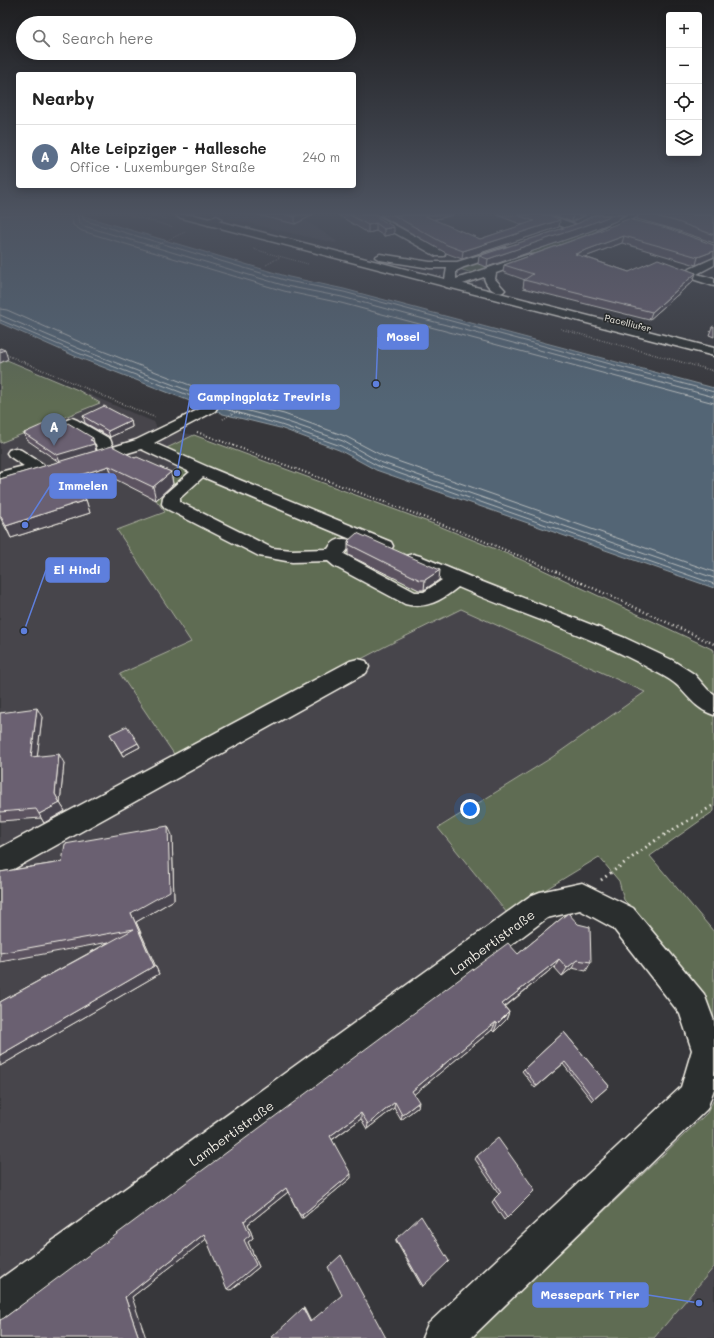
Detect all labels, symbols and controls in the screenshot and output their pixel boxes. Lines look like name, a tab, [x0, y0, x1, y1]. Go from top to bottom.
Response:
map controls	[666, 12, 702, 156]
button: +	[666, 12, 702, 48]
search box	[16, 16, 356, 60]
icon: search	[30, 27, 52, 49]
text: Search here	[62, 28, 153, 48]
button: −	[666, 48, 702, 84]
button: locate	[666, 84, 702, 120]
text: Nearby	[32, 87, 94, 109]
button: layers	[666, 120, 702, 156]
text: Alte Leipziger - Hallesche	[70, 138, 267, 158]
text: A	[40, 148, 50, 165]
text: 240 m	[303, 148, 340, 165]
text: Office · Luxemburger Straße	[70, 158, 255, 175]
street label: Pacelliufer	[603, 312, 653, 334]
callout: Mosel	[378, 325, 428, 349]
text: Mosel	[386, 328, 420, 344]
callout: Campingplatz Treviris	[190, 385, 339, 409]
text: Campingplatz Treviris	[197, 388, 331, 404]
pin: A	[41, 413, 67, 446]
callout: Immelen	[50, 474, 116, 498]
text: Immelen	[58, 477, 108, 493]
callout: El Hindi	[46, 558, 109, 582]
text: El Hindi	[53, 561, 101, 577]
your location	[460, 799, 480, 819]
street label: Lambertistraße	[446, 905, 538, 979]
street label: Lambertistraße	[185, 1096, 277, 1170]
callout: Messepark Trier	[533, 1283, 648, 1307]
text: Messepark Trier	[541, 1286, 639, 1302]

